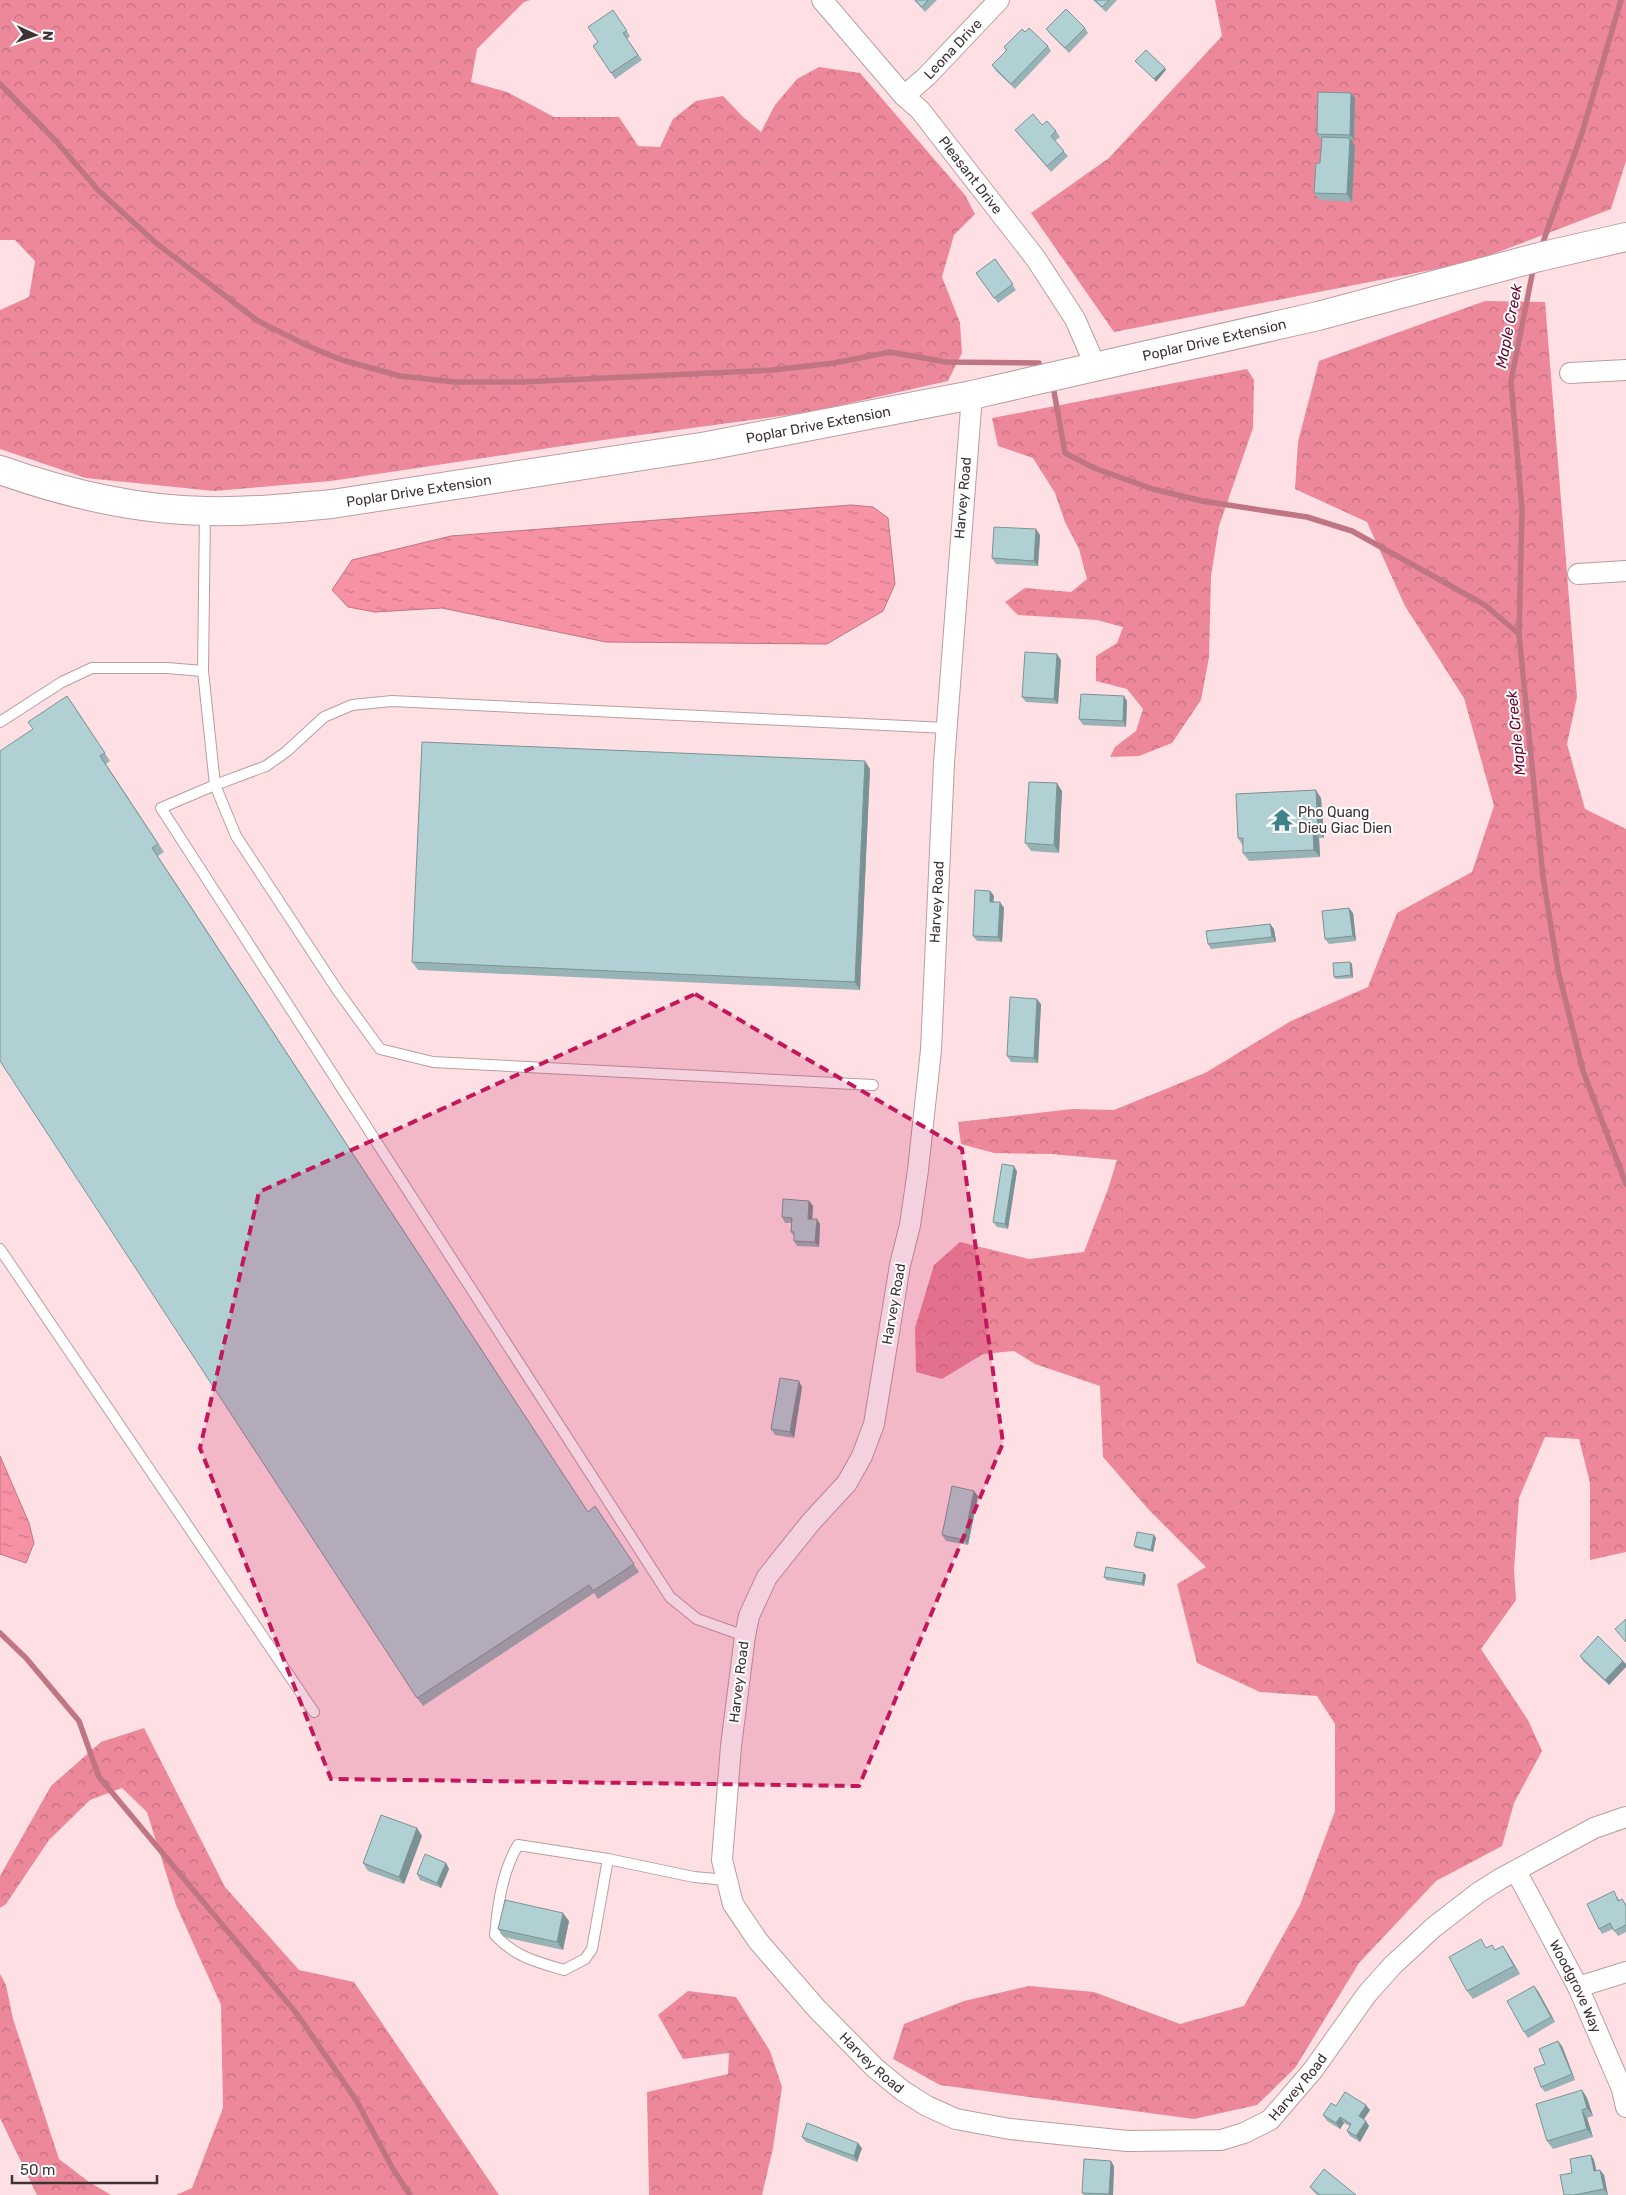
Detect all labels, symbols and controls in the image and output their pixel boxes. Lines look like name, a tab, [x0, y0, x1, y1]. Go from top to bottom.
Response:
north arrow	[10, 10, 60, 60]
street label: Leona Drive	[920, 15, 986, 83]
text: N	[39, 30, 56, 41]
street label: Pleasant Drive	[935, 133, 1006, 217]
water label: Maple Creek	[1492, 282, 1526, 370]
street label: Poplar Drive Extension	[1141, 315, 1288, 364]
street label: Poplar Drive Extension	[745, 402, 892, 447]
street label: Harvey Road	[951, 456, 975, 540]
street label: Poplar Drive Extension	[345, 471, 493, 510]
water label: Maple Creek	[1503, 689, 1529, 776]
place label: Pho Quang Dieu Giac Dien	[1298, 804, 1392, 837]
temple icon: Pho Quang Dieu Giac Dien	[1269, 807, 1295, 833]
street label: Harvey Road	[926, 861, 948, 943]
street label: Harvey Road	[879, 1262, 909, 1346]
street label: Harvey Road	[726, 1640, 752, 1724]
street label: Woodgrove Way	[1546, 1937, 1605, 2036]
street label: Harvey Road	[836, 2029, 908, 2097]
street label: Harvey Road	[1265, 2050, 1330, 2124]
scale bar	[12, 2152, 158, 2184]
text: 50 m	[20, 2161, 55, 2179]

